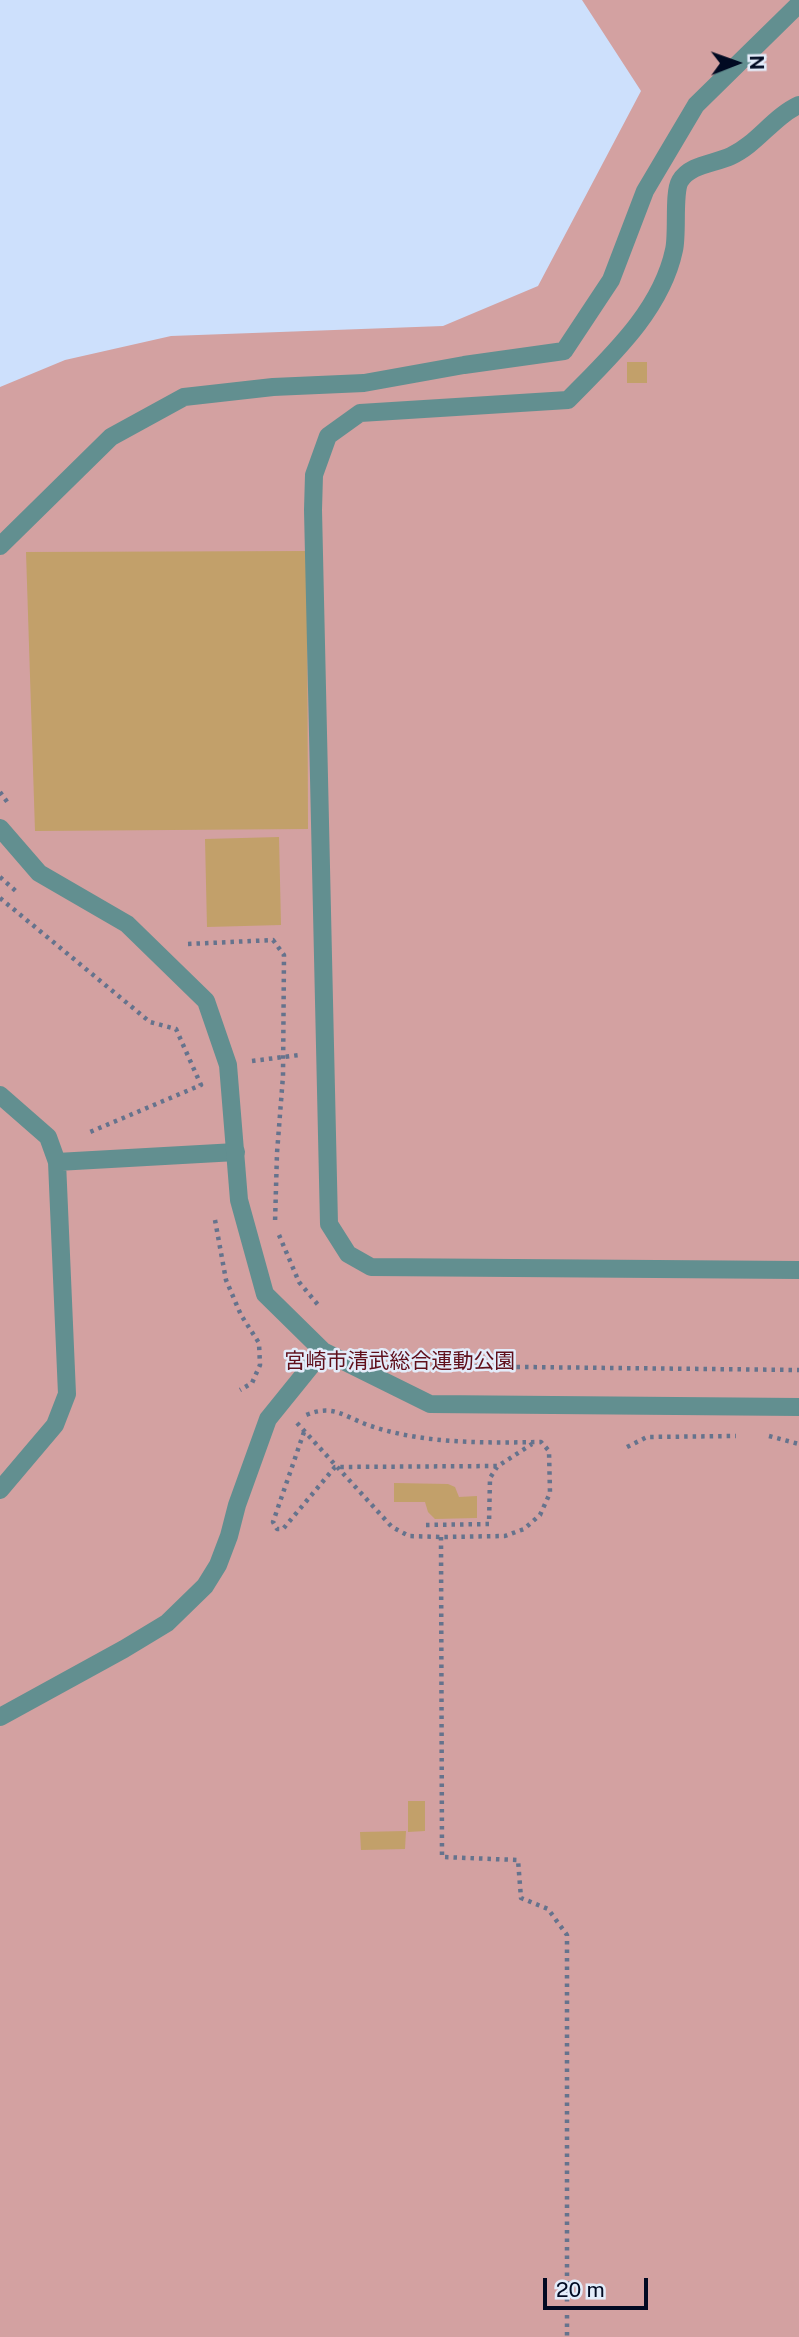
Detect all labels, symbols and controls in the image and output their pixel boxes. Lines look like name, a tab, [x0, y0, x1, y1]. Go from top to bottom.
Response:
north arrow	[701, 28, 771, 98]
text: N	[746, 55, 768, 70]
park label: 宮崎市清武総合運動公園	[285, 1349, 515, 1375]
scale bar	[547, 2264, 652, 2308]
text: 20 m	[556, 2277, 605, 2302]

